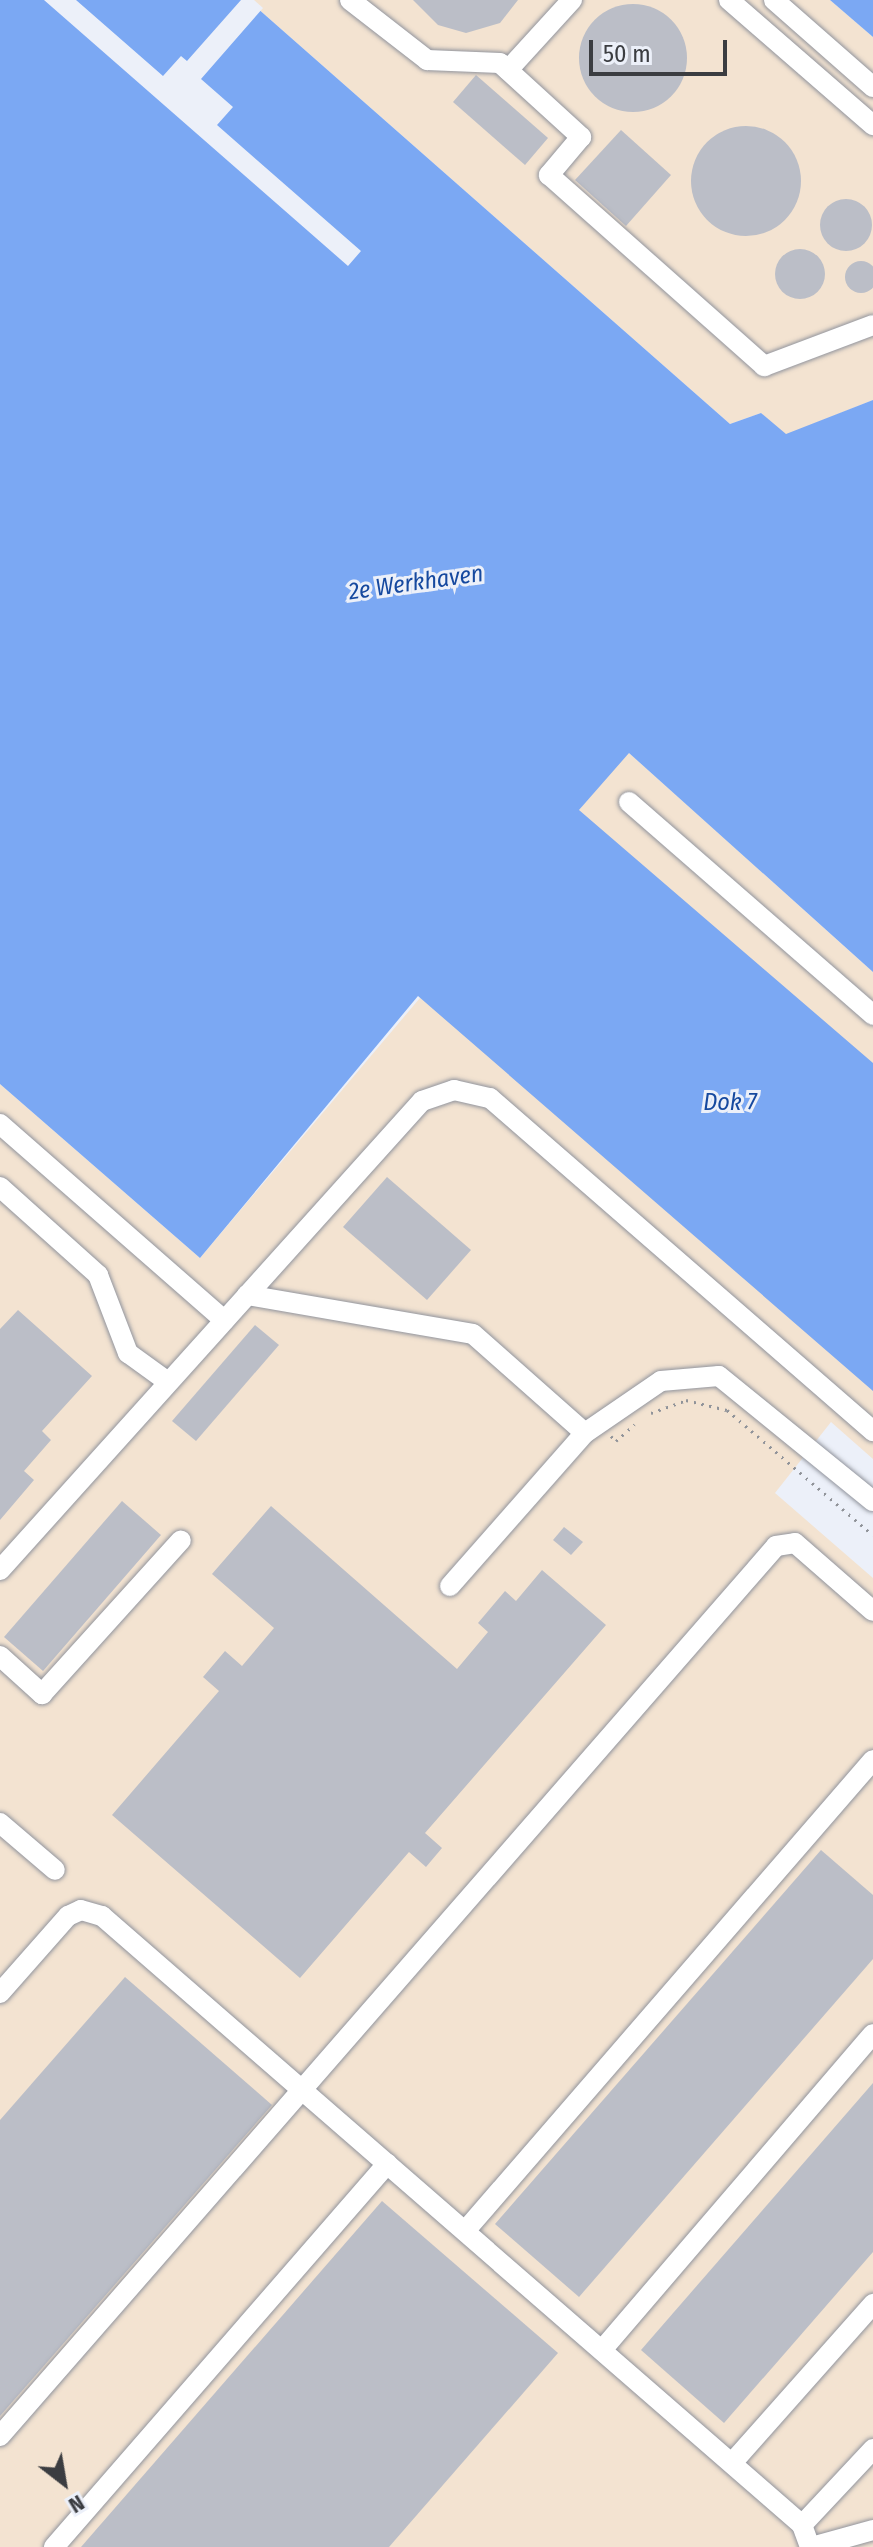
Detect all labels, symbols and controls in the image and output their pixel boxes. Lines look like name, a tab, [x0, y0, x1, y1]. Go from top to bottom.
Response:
scale bar	[593, 24, 731, 74]
text: 50 m	[603, 40, 651, 68]
water label: 2e Werkhaven	[347, 559, 485, 607]
water label: Dok 7	[703, 1089, 757, 1117]
north arrow	[24, 2443, 104, 2523]
text: N	[64, 2489, 89, 2519]

